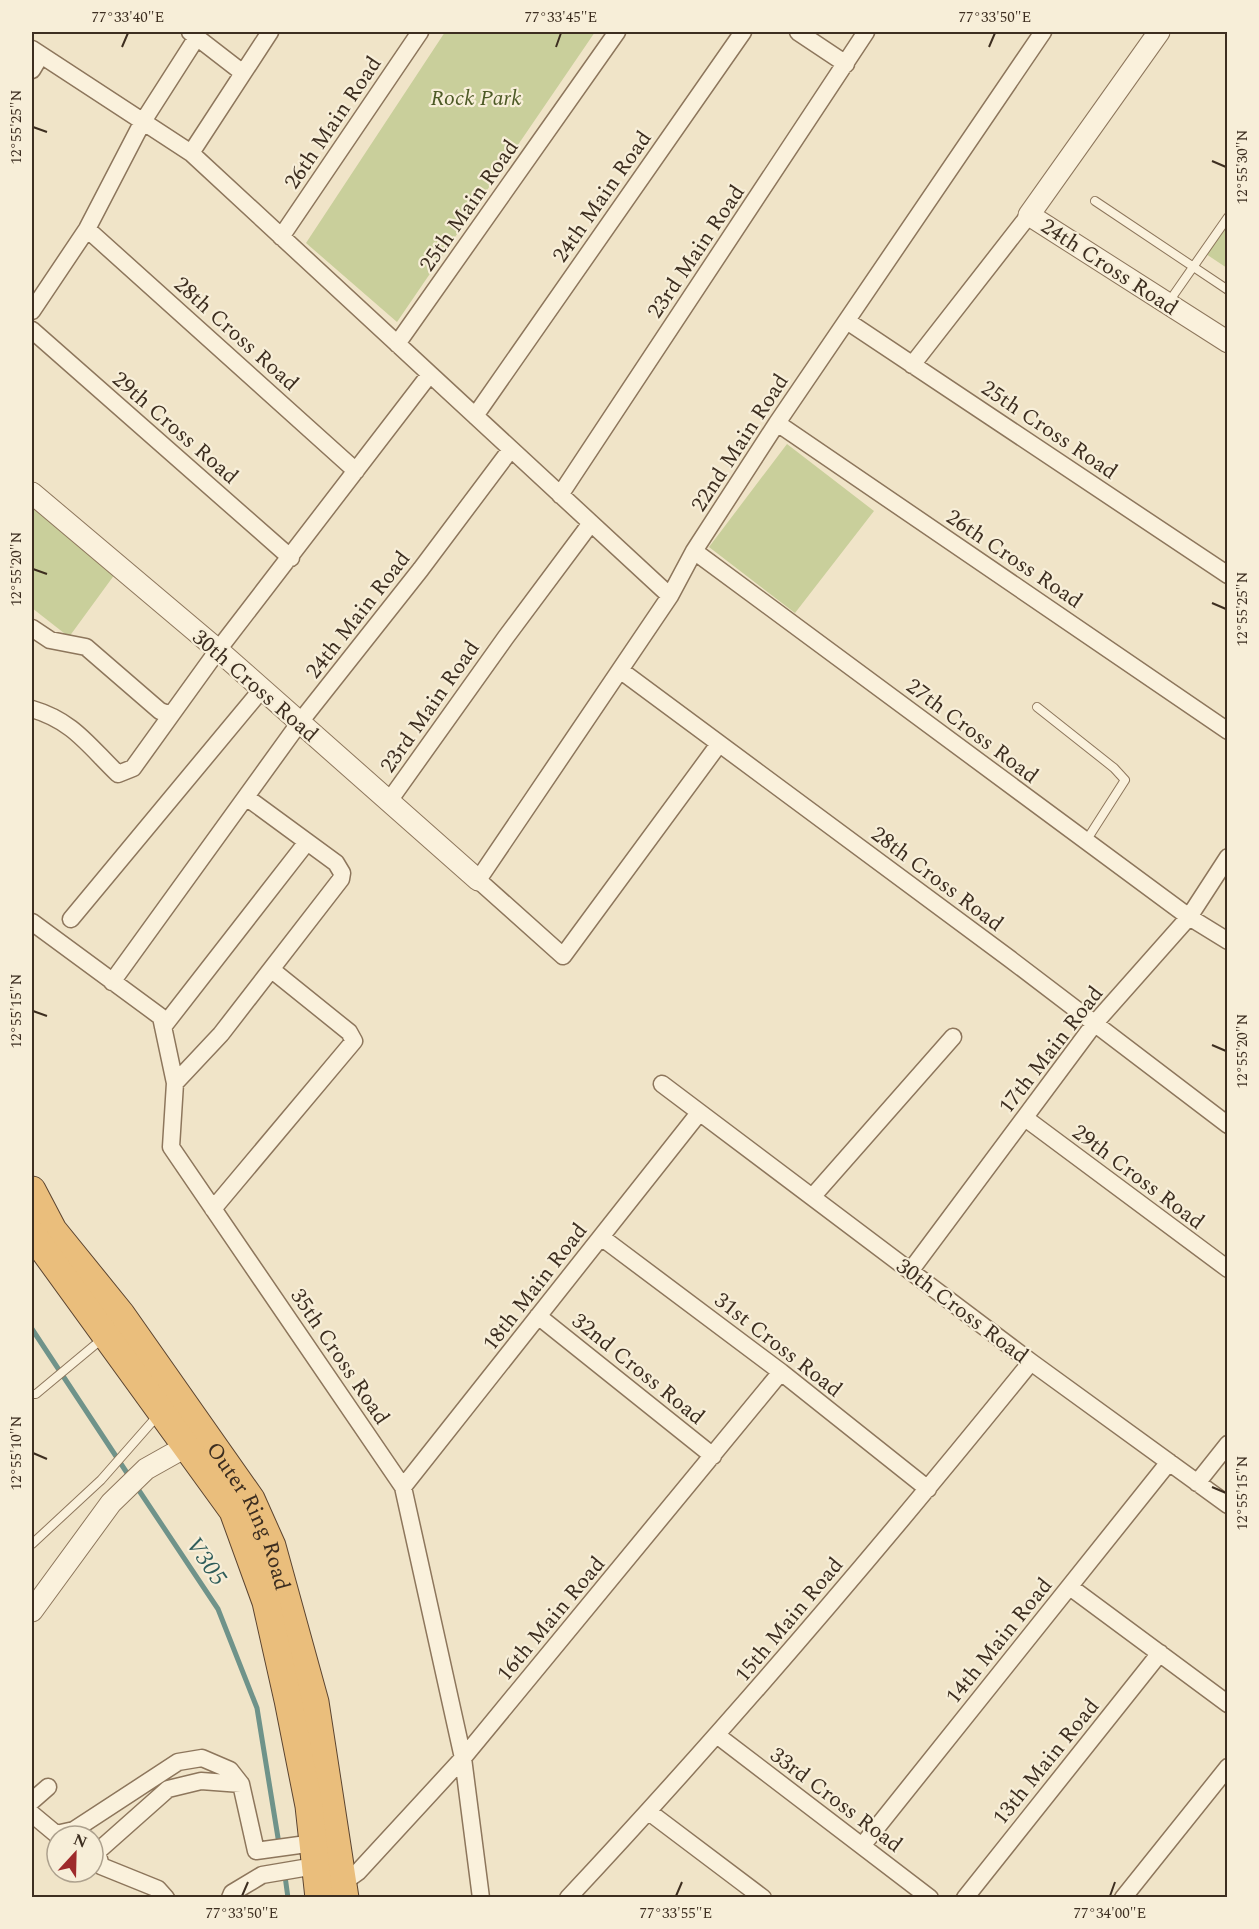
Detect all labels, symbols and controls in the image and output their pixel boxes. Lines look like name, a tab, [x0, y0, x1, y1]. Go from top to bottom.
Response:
text: 77°33'40"E	[92, 6, 164, 29]
text: 77°33'45"E	[525, 6, 597, 29]
text: 77°33'50"E	[959, 6, 1031, 29]
street label: 26th Main Road	[276, 49, 390, 196]
park label: Rock Park	[431, 82, 521, 115]
text: 12°55'25"N	[5, 89, 28, 165]
street label: 24th Main Road	[544, 124, 660, 270]
text: 12°55'30"N	[1231, 129, 1254, 205]
street label: 25th Main Road	[411, 133, 527, 279]
street label: 23rd Main Road	[639, 178, 753, 325]
street label: 24th Cross Road	[1034, 210, 1185, 324]
street label: 28th Cross Road	[166, 269, 306, 399]
street label: 29th Cross Road	[104, 364, 246, 493]
street label: 22nd Main Road	[683, 367, 797, 519]
street label: 25th Cross Road	[974, 372, 1124, 488]
street label: 26th Cross Road	[939, 501, 1089, 617]
text: 12°55'20"N	[5, 531, 28, 607]
street label: 24th Main Road	[298, 544, 419, 686]
text: 12°55'25"N	[1231, 571, 1254, 647]
street label: 30th Cross Road	[184, 622, 326, 751]
street label: 23rd Main Road	[372, 634, 488, 780]
street label: 27th Cross Road	[899, 670, 1045, 792]
street label: 28th Cross Road	[864, 818, 1010, 940]
text: 12°55'15"N	[5, 973, 28, 1049]
street label: 17th Main Road	[991, 979, 1112, 1121]
text: 12°55'20"N	[1231, 1013, 1254, 1089]
street label: 29th Cross Road	[1065, 1116, 1211, 1238]
street label: 18th Main Road	[475, 1216, 596, 1358]
street label: 30th Cross Road	[889, 1250, 1035, 1372]
street label: 35th Cross Road	[282, 1282, 398, 1432]
street label: 31st Cross Road	[707, 1284, 849, 1406]
street label: 32nd Cross Road	[564, 1305, 712, 1433]
text: 12°55'10"N	[5, 1415, 28, 1491]
street label: Outer Ring Road	[198, 1435, 298, 1594]
text: 12°55'15"N	[1231, 1455, 1254, 1531]
water label: V305	[176, 1530, 236, 1594]
street label: 16th Main Road	[489, 1549, 614, 1689]
street label: 15th Main Road	[727, 1550, 852, 1690]
street label: 14th Main Road	[938, 1570, 1061, 1711]
street label: 13th Main Road	[985, 1691, 1108, 1832]
street label: 33rd Cross Road	[763, 1739, 910, 1861]
north arrow	[45, 1824, 105, 1884]
text: N	[70, 1827, 91, 1855]
text: 77°33'50"E	[206, 1902, 278, 1925]
text: 77°33'55"E	[640, 1902, 712, 1925]
text: 77°34'00"E	[1074, 1902, 1146, 1925]

